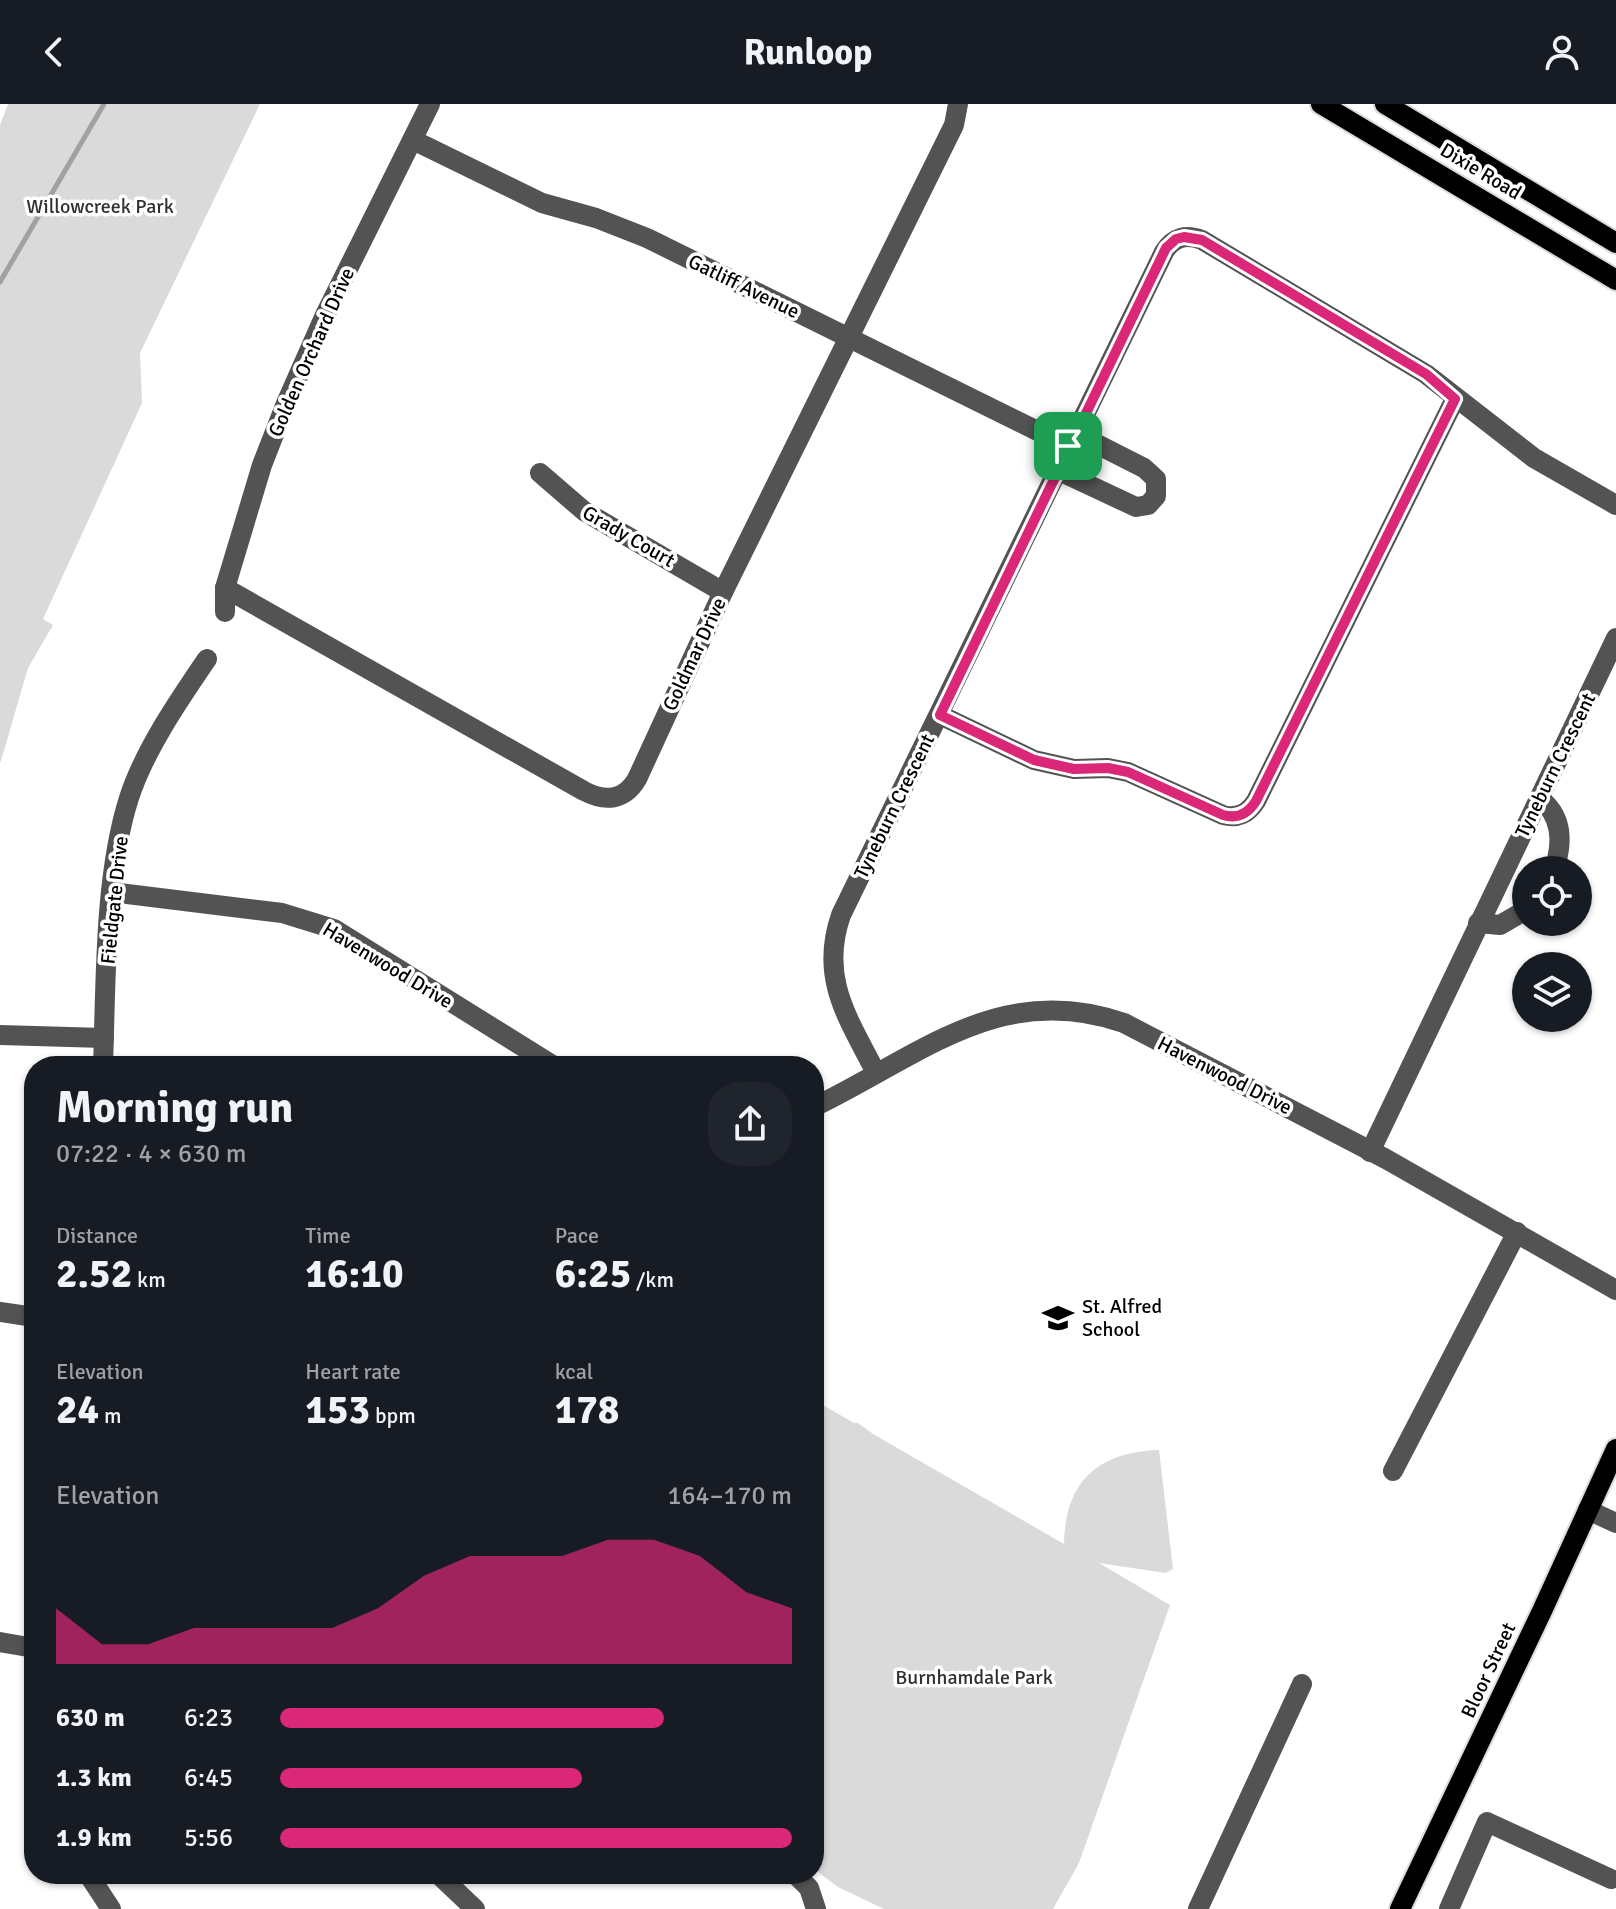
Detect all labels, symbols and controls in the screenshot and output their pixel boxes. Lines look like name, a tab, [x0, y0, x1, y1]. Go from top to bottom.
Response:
icon: back	[32, 30, 76, 74]
text: Runloop	[744, 30, 872, 75]
icon: person	[1540, 30, 1584, 74]
street label: Dixie Road	[1436, 137, 1526, 205]
park label: Willowcreek Park	[26, 194, 174, 219]
street label: Gatliff Avenue	[684, 249, 803, 324]
street label: Golden Orchard Drive	[263, 264, 360, 441]
pin	[1034, 412, 1102, 480]
icon: arrive	[1046, 424, 1090, 468]
street label: Grady Court	[578, 500, 679, 573]
street label: Goldmar Drive	[657, 594, 732, 715]
street label: Tyneburn Crescent	[1510, 689, 1601, 842]
street label: Tyneburn Crescent	[849, 730, 940, 883]
street label: Fieldgate Drive	[95, 835, 134, 965]
map controls	[1512, 856, 1592, 1032]
button: locate	[1512, 856, 1592, 936]
street label: Havenwood Drive	[318, 917, 457, 1014]
button: layers	[1512, 952, 1592, 1032]
street label: Havenwood Drive	[1153, 1031, 1296, 1120]
text: Morning run	[56, 1081, 293, 1135]
button: share	[708, 1082, 792, 1166]
text: 07:22 · 4 × 630 m	[56, 1138, 247, 1170]
text: Distance	[56, 1222, 138, 1249]
text: Time	[305, 1222, 351, 1249]
text: Pace	[555, 1222, 599, 1249]
text: 2.52	[56, 1249, 132, 1299]
text: 16:10	[305, 1249, 404, 1299]
text: 6:25	[555, 1249, 631, 1299]
text: km	[132, 1266, 166, 1293]
text: /km	[631, 1266, 674, 1293]
place label: St. Alfred School	[1082, 1294, 1162, 1342]
school or university icon: St. Alfred School	[1041, 1301, 1075, 1335]
text: Elevation	[56, 1358, 144, 1385]
text: Heart rate	[305, 1358, 401, 1385]
text: kcal	[555, 1358, 593, 1385]
text: 24	[56, 1385, 99, 1435]
text: 153	[305, 1385, 370, 1435]
text: 178	[555, 1385, 619, 1435]
text: m	[99, 1402, 122, 1429]
text: bpm	[370, 1402, 416, 1429]
text: Elevation	[56, 1480, 160, 1512]
text: 164–170 m	[668, 1480, 792, 1512]
street label: Bloor Street	[1455, 1619, 1521, 1722]
park label: Burnhamdale Park	[895, 1665, 1053, 1690]
text: 630 m	[56, 1702, 125, 1734]
text: 6:23	[184, 1702, 233, 1734]
text: 1.3 km	[56, 1762, 132, 1794]
text: 6:45	[184, 1762, 233, 1794]
text: 1.9 km	[56, 1822, 132, 1854]
text: 5:56	[184, 1822, 233, 1854]

